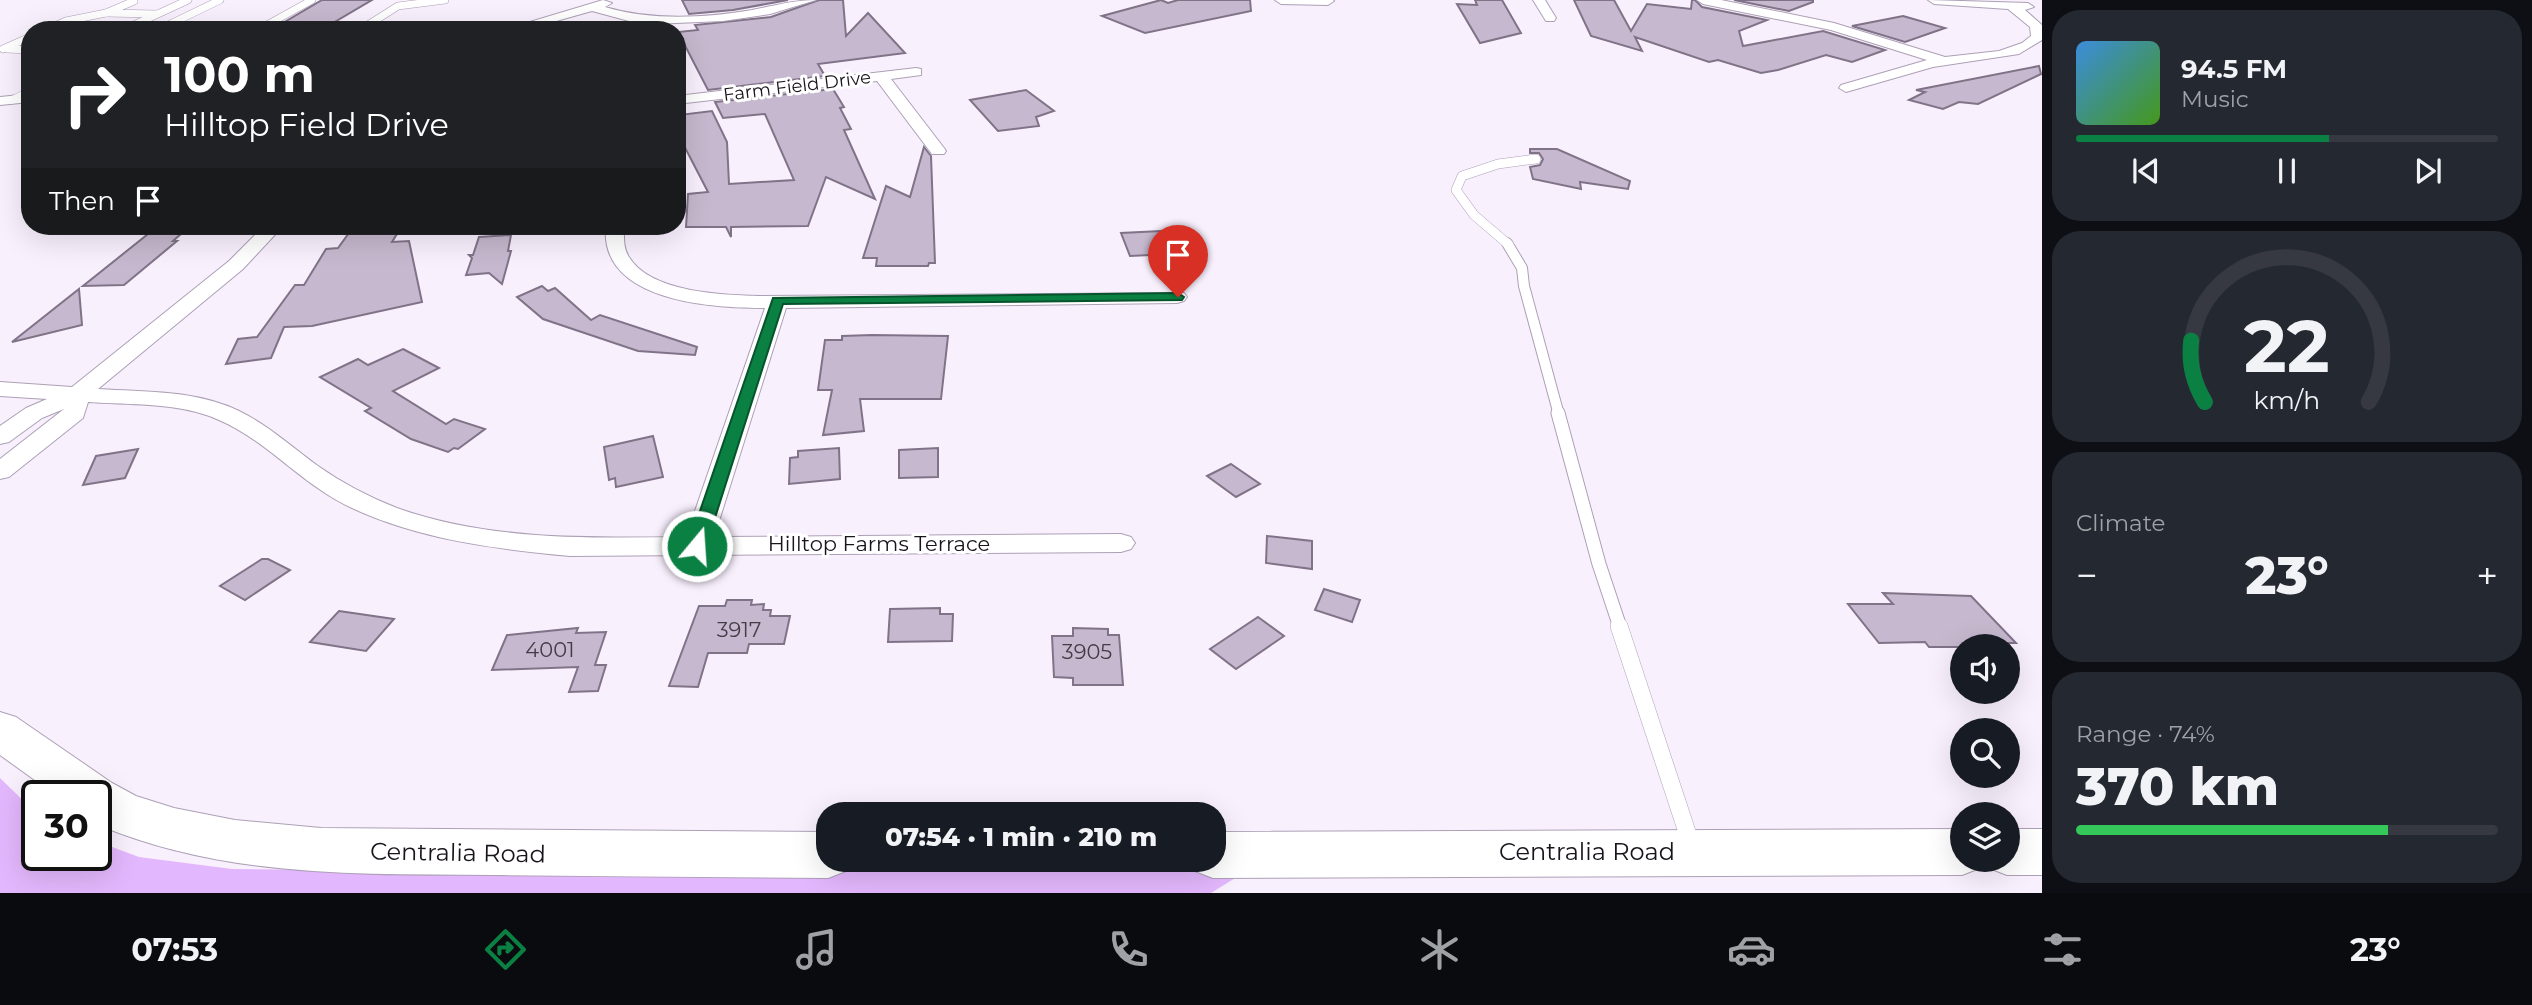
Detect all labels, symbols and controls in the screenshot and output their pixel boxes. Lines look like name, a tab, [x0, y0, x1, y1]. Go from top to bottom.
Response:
text: 100 m	[164, 45, 315, 104]
icon: right	[49, 49, 140, 140]
text: 94.5 FM	[2181, 53, 2287, 85]
street label: Farm Field Drive	[722, 66, 872, 106]
text: Music	[2181, 85, 2249, 113]
text: Hilltop Field Drive	[164, 105, 449, 144]
icon: previous	[2127, 152, 2165, 190]
icon: pause	[2268, 152, 2306, 190]
icon: next	[2409, 152, 2447, 190]
icon: arrive	[129, 182, 167, 220]
text: Then	[49, 185, 115, 217]
pin	[1148, 225, 1208, 297]
icon: arrive	[1159, 236, 1197, 274]
text: 22	[2244, 303, 2330, 391]
text: km/h	[2254, 385, 2320, 415]
position arrow	[660, 509, 734, 583]
text: Climate	[2076, 509, 2165, 537]
street label: Hilltop Farms Terrace	[768, 531, 990, 556]
text: 23°	[2245, 544, 2329, 607]
text: −	[2076, 552, 2098, 599]
text: +	[2476, 552, 2498, 599]
house number: 3917	[717, 617, 761, 642]
map controls	[1950, 634, 2020, 872]
button: sound	[1950, 634, 2020, 704]
house number: 4001	[525, 637, 575, 662]
house number: 3905	[1062, 639, 1112, 664]
button: search	[1950, 718, 2020, 788]
text: Range · 74%	[2076, 720, 2215, 748]
text: 370 km	[2076, 755, 2279, 818]
speed limit sign: 30	[21, 780, 112, 871]
button: layers	[1950, 802, 2020, 872]
text: 07:54 · 1 min · 210 m	[885, 821, 1157, 853]
street label: Centralia Road	[370, 836, 546, 869]
street label: Centralia Road	[1499, 837, 1675, 866]
icon: directions	[481, 925, 530, 974]
icon: music	[792, 925, 841, 974]
icon: phone	[1104, 925, 1153, 974]
icon: climate	[1415, 925, 1464, 974]
icon: car	[1727, 925, 1776, 974]
icon: filters	[2038, 925, 2087, 974]
text: 07:53	[131, 930, 218, 969]
text: 23°	[2350, 930, 2401, 969]

